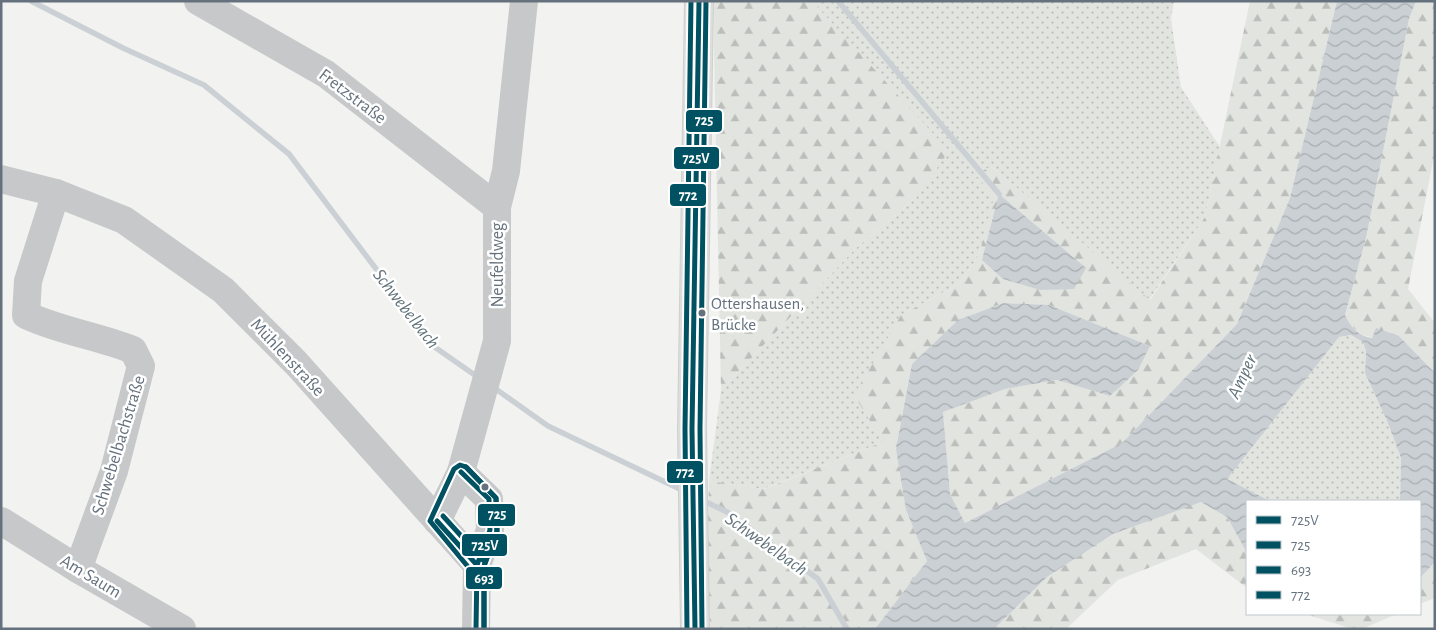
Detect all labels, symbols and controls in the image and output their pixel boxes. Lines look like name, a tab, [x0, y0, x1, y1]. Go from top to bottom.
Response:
street label: Fretzstraße	[315, 66, 389, 128]
line badge: 725	[685, 109, 723, 133]
text: 725	[695, 114, 713, 128]
line badge: 725V	[673, 146, 720, 170]
text: 725V	[683, 152, 710, 166]
line badge: 772	[669, 183, 707, 207]
text: 772	[679, 189, 698, 203]
street label: Neufeldweg	[489, 222, 507, 308]
water label: Schwebelbach	[369, 266, 443, 352]
place label: Ottershausen, Brücke	[711, 295, 804, 333]
marker: Ottershausen, Brücke	[697, 308, 707, 318]
street label: Mühlenstraße	[247, 315, 328, 400]
water label: Amper	[1224, 351, 1261, 402]
street label: Schwebelbachstraße	[89, 373, 149, 517]
line badge: 772	[666, 460, 704, 484]
text: 772	[676, 466, 695, 480]
unlabelled marker	[480, 482, 490, 492]
legend	[1246, 500, 1421, 615]
line badge: 725	[477, 503, 516, 527]
text: 725	[488, 508, 506, 522]
water label: Schwebelbach	[722, 509, 811, 579]
text: 725V	[1291, 513, 1319, 528]
line badge: 725V	[461, 533, 508, 557]
text: 725	[1291, 538, 1310, 553]
text: 725V	[472, 539, 499, 553]
street label: Am Saum	[57, 552, 124, 602]
text: 693	[1291, 563, 1311, 578]
line badge: 693	[465, 566, 503, 590]
text: 693	[474, 572, 494, 586]
text: 772	[1291, 588, 1311, 603]

